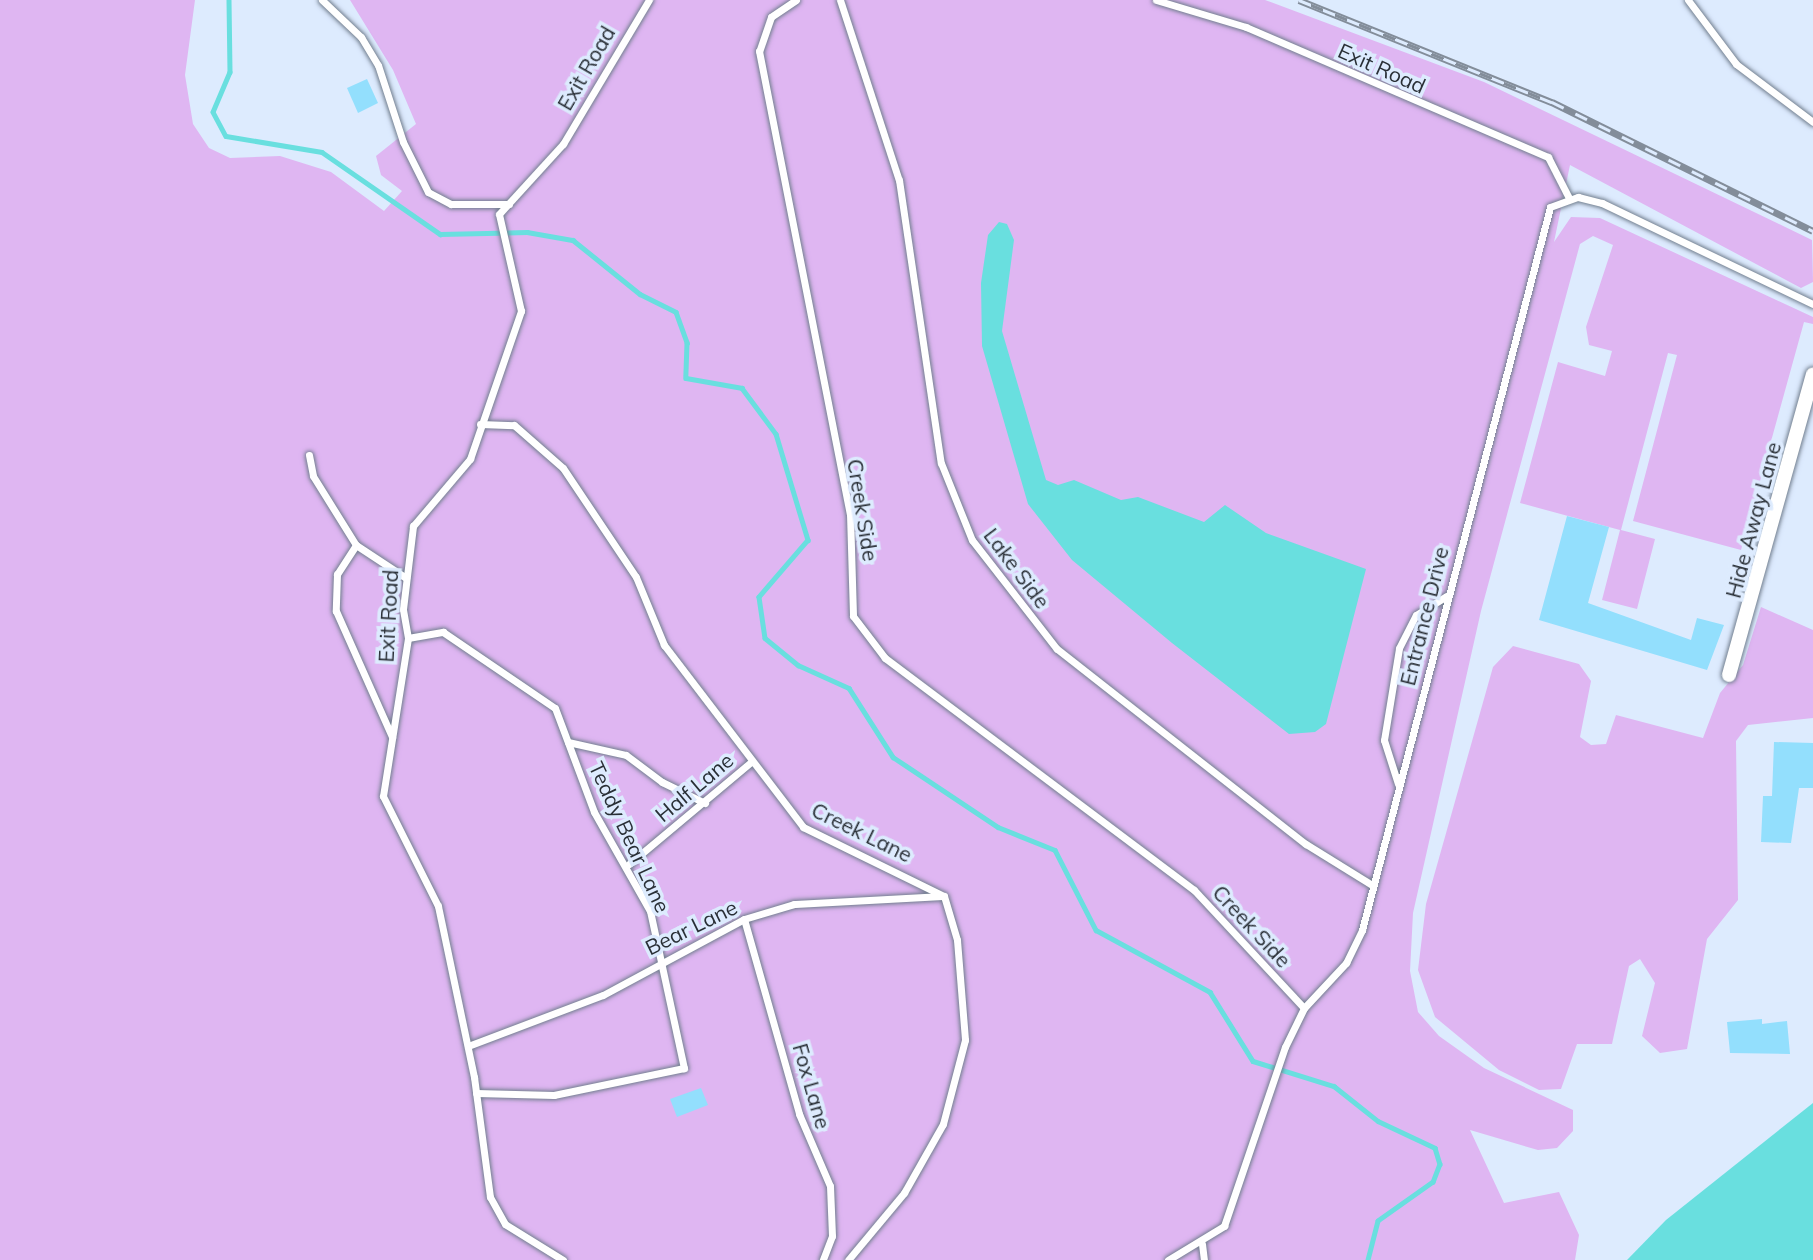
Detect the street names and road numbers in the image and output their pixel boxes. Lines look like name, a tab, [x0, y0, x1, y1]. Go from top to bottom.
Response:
street label: Exit Road	[552, 21, 620, 115]
street label: Exit Road	[1334, 38, 1430, 98]
street label: Hide Away Lane	[1720, 439, 1786, 601]
street label: Creek Side	[842, 457, 884, 563]
street label: Lake Side	[979, 523, 1055, 613]
street label: Entrance Drive	[1395, 544, 1453, 688]
street label: Exit Road	[373, 569, 403, 663]
street label: Half Lane	[650, 747, 738, 827]
street label: Teddy Bear Lane	[584, 758, 676, 916]
street label: Creek Lane	[808, 797, 916, 867]
street label: Creek Side	[1208, 880, 1296, 972]
street label: Bear Lane	[641, 894, 741, 960]
street label: Fox Lane	[788, 1040, 836, 1132]

